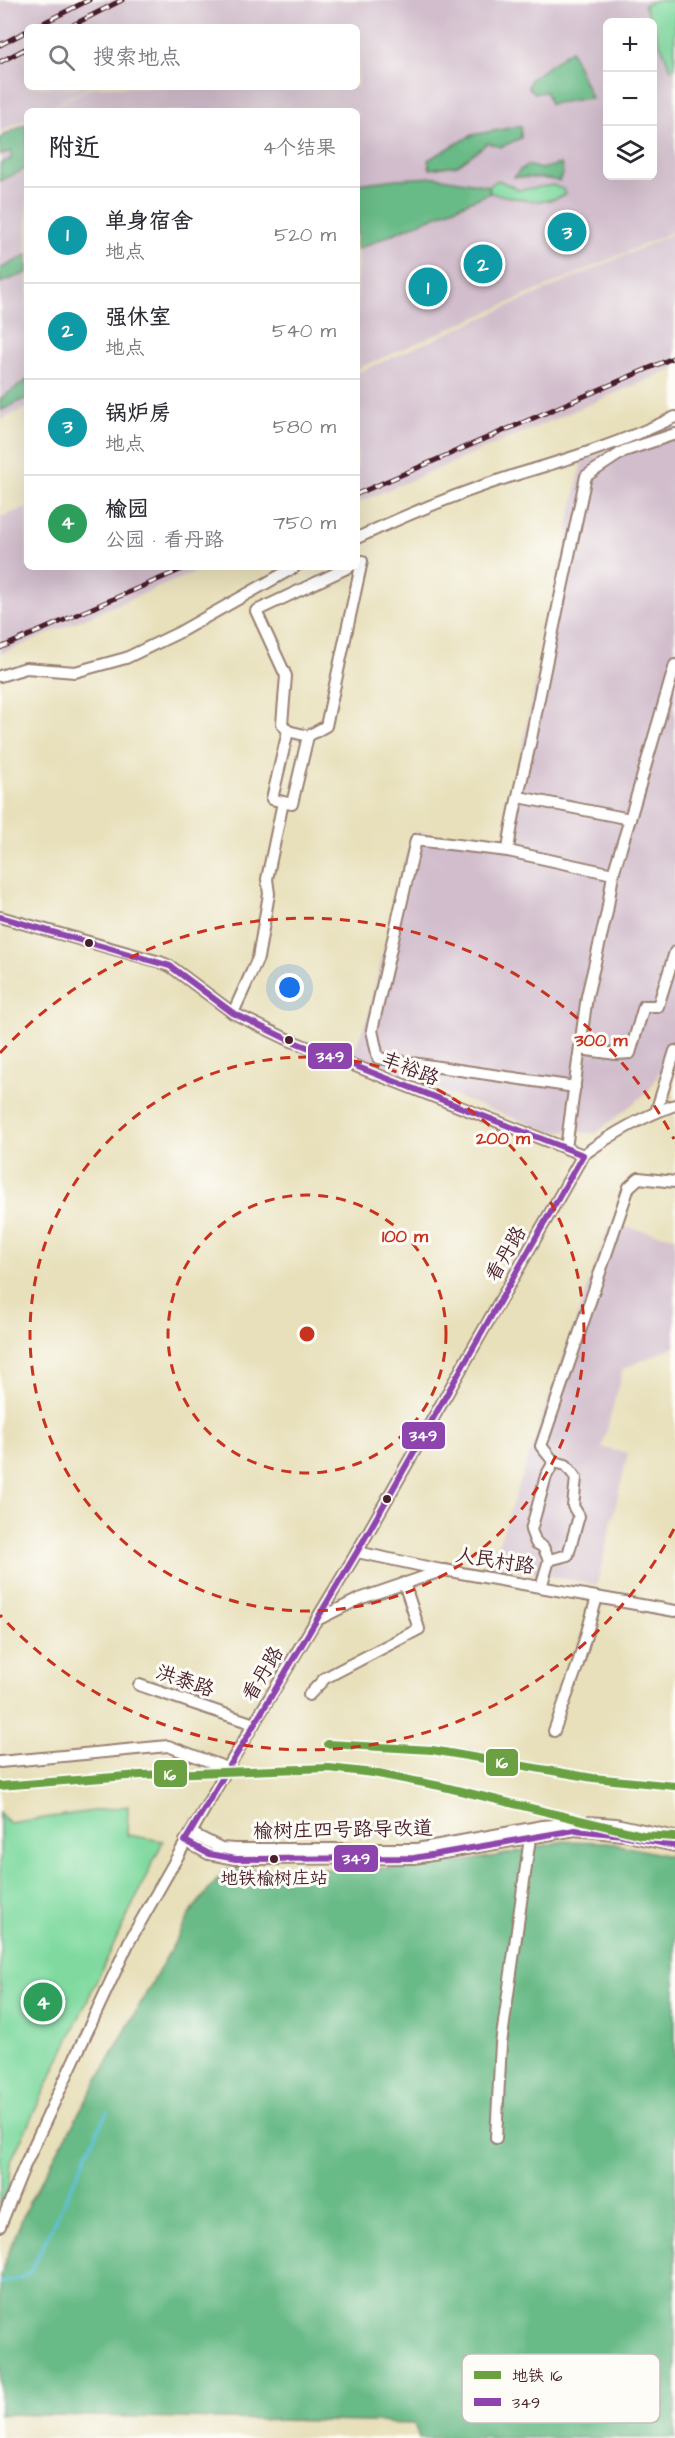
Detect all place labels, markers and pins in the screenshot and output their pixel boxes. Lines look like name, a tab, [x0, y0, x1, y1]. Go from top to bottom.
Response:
pin: 3	[548, 210, 586, 254]
pin: 2	[464, 242, 502, 286]
pin: 1	[408, 264, 448, 310]
unlabelled marker	[83, 937, 95, 949]
unlabelled marker	[283, 1034, 295, 1046]
centre of rings	[297, 1324, 317, 1344]
unlabelled marker	[381, 1493, 393, 1505]
marker: 地铁榆树庄站	[268, 1853, 280, 1865]
place label: 地铁榆树庄站	[220, 1866, 328, 1891]
pin: 4	[24, 1980, 63, 2024]

